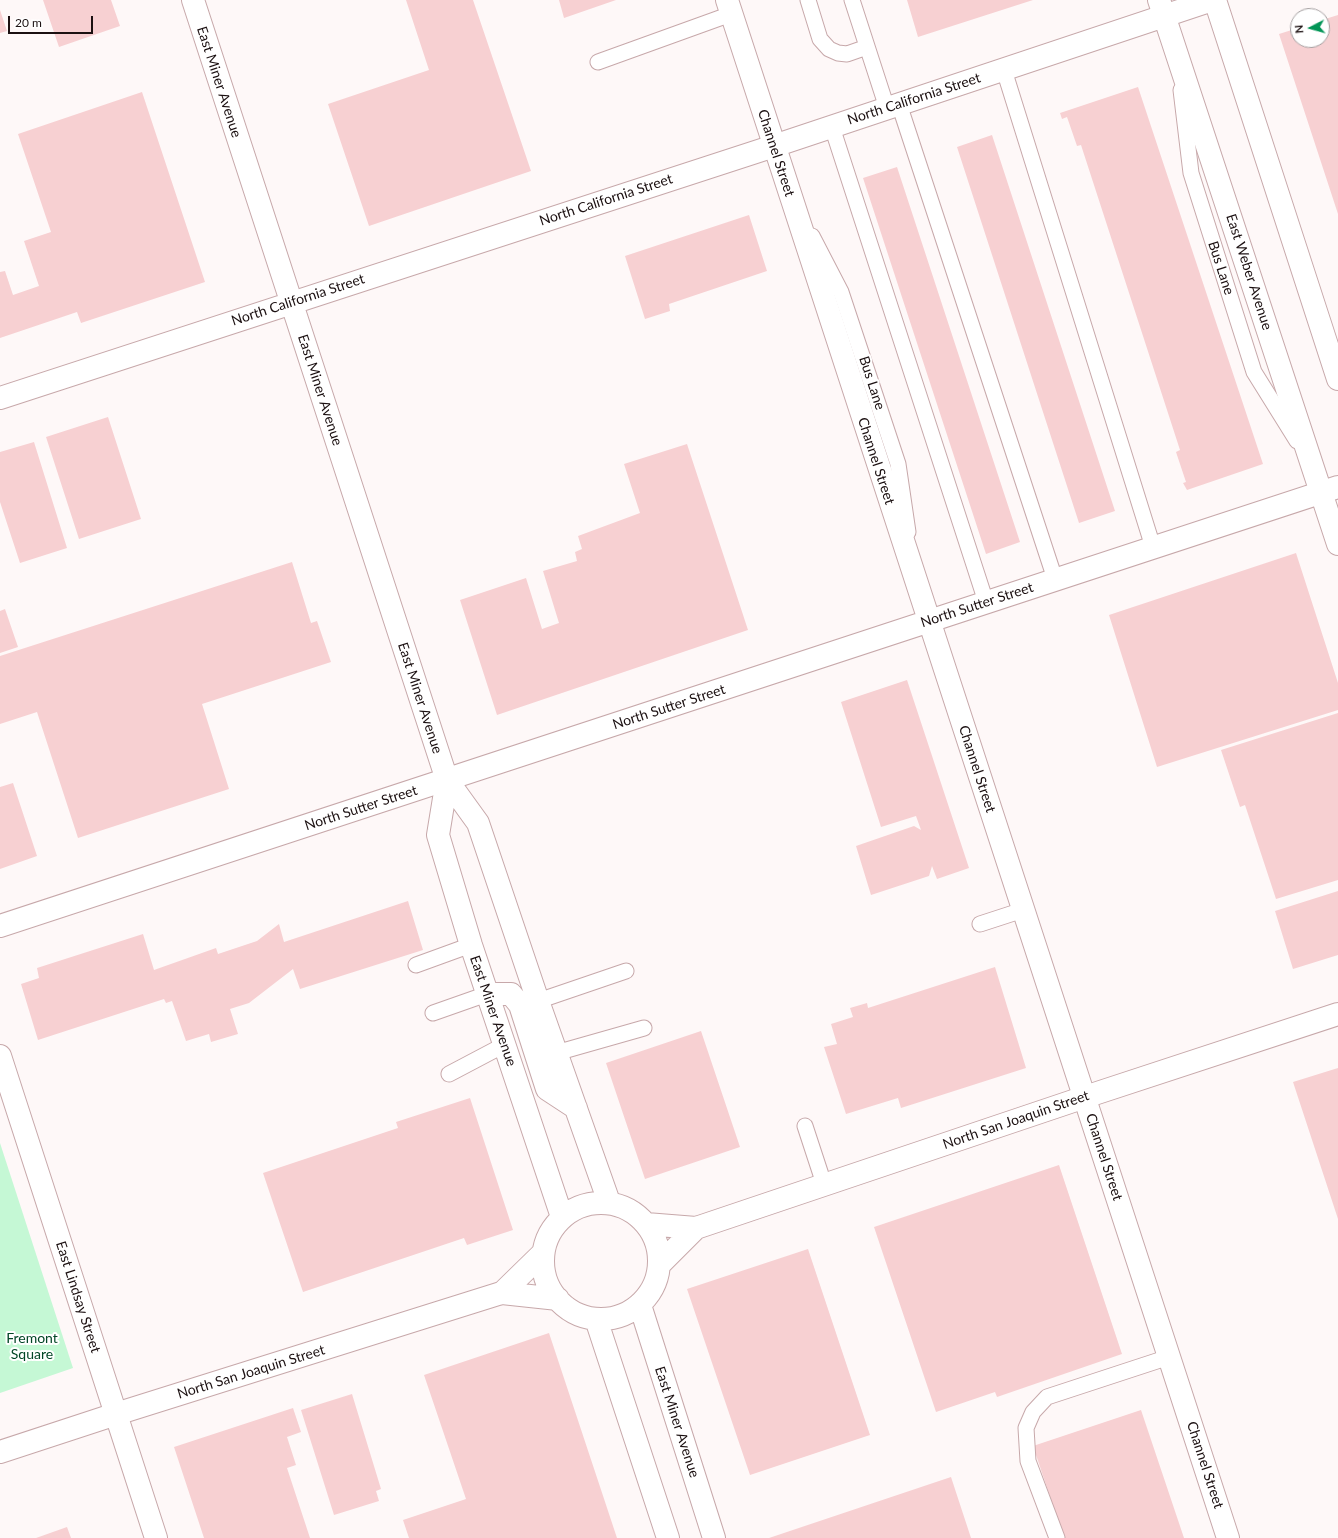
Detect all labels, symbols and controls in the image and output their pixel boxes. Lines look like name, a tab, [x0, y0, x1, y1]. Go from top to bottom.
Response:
scale bar	[10, 8, 95, 34]
north arrow	[1290, 8, 1330, 48]
text: 20 m	[15, 15, 42, 30]
street label: East Miner Avenue	[193, 24, 245, 140]
text: N	[1292, 24, 1305, 34]
street label: North California Street	[845, 70, 983, 128]
street label: Channel Street	[754, 107, 798, 199]
street label: North California Street	[537, 171, 675, 229]
street label: East Weber Avenue	[1222, 212, 1276, 332]
street label: Bus Lane	[1204, 239, 1238, 297]
street label: North California Street	[229, 271, 367, 329]
street label: East Miner Avenue	[294, 332, 346, 448]
street label: Bus Lane	[855, 354, 889, 412]
street label: Channel Street	[854, 415, 898, 507]
street label: North Sutter Street	[918, 579, 1036, 631]
street label: East Miner Avenue	[394, 640, 446, 756]
street label: North Sutter Street	[610, 681, 728, 733]
street label: Channel Street	[955, 723, 999, 815]
street label: North Sutter Street	[302, 782, 420, 834]
street label: East Miner Avenue	[466, 953, 520, 1069]
street label: North San Joaquin Street	[941, 1087, 1091, 1153]
street label: Channel Street	[1082, 1111, 1126, 1203]
street label: East Lindsay Street	[52, 1239, 104, 1355]
park label: Fremont Square	[6, 1330, 58, 1362]
street label: North San Joaquin Street	[175, 1342, 327, 1402]
street label: East Miner Avenue	[651, 1364, 703, 1480]
street label: Channel Street	[1183, 1419, 1227, 1511]

